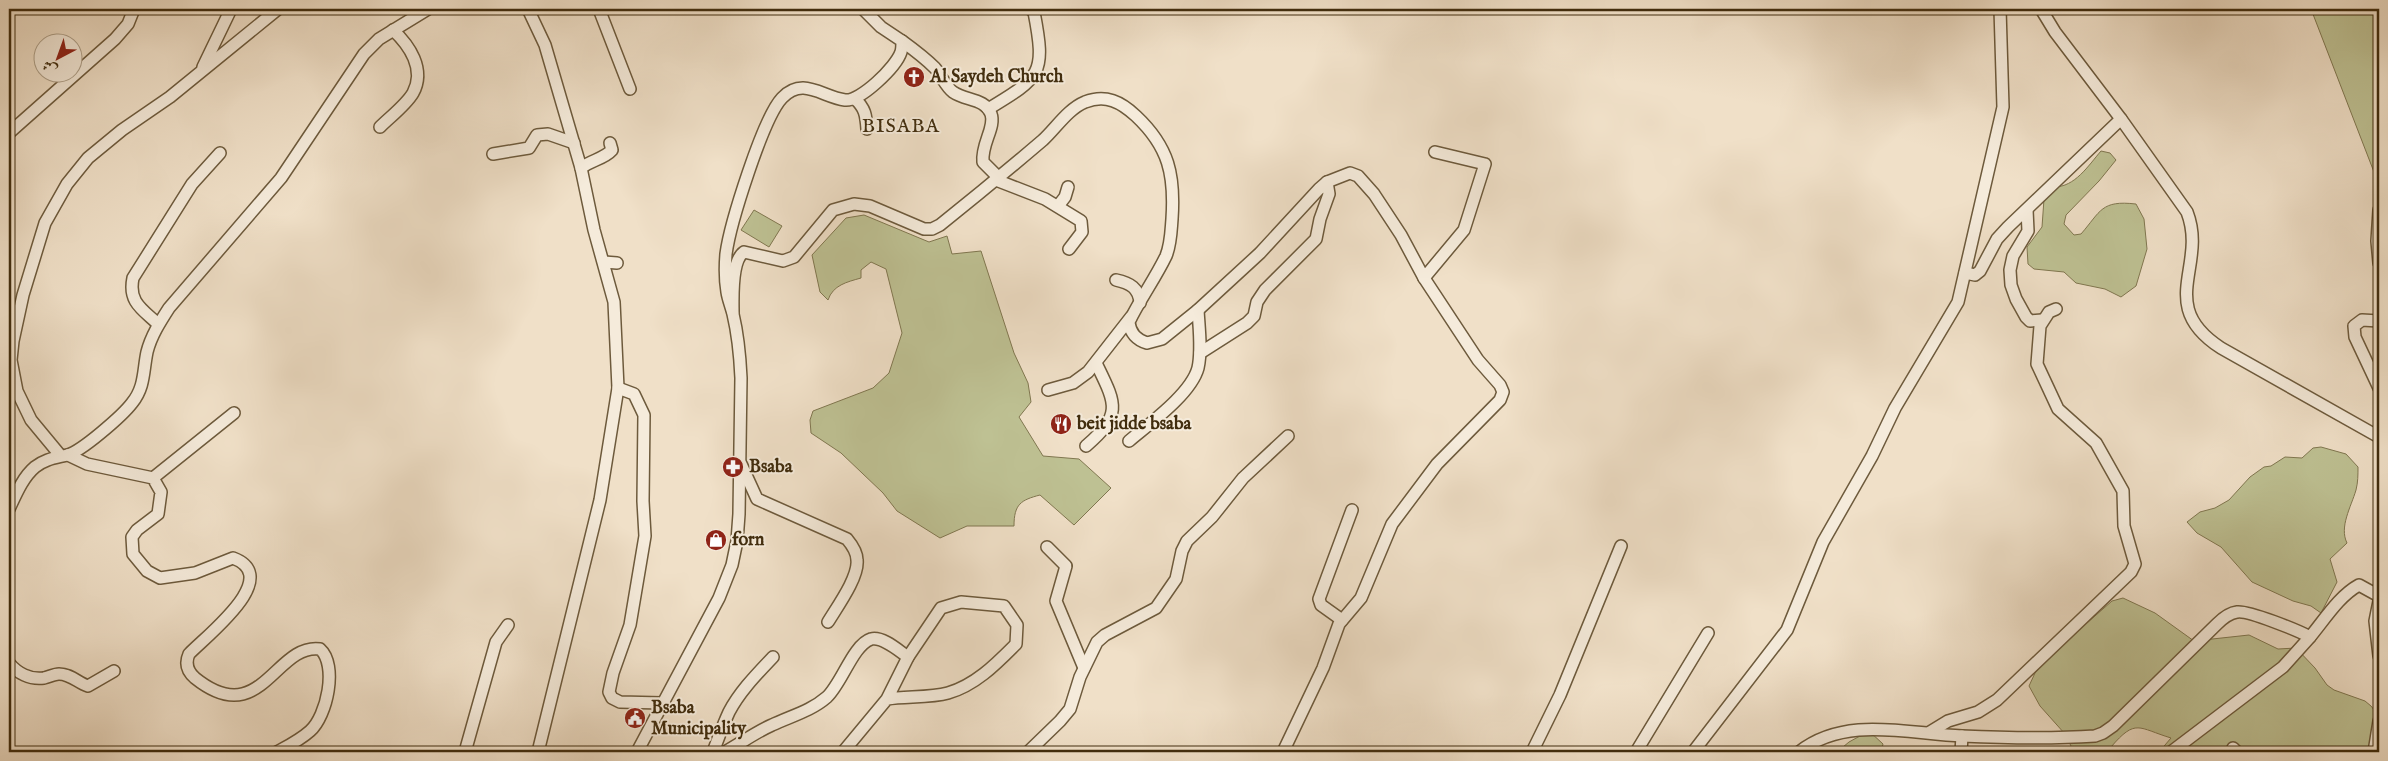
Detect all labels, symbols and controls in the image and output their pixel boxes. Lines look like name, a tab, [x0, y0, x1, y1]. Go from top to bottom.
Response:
north arrow	[32, 32, 82, 82]
text: ش	[39, 56, 61, 78]
church icon: Al Saydeh Church	[902, 65, 926, 89]
place label: Al Saydeh Church	[929, 66, 1064, 89]
district label: BISABA	[862, 114, 940, 139]
restaurant icon: beit jidde bsaba	[1049, 412, 1073, 436]
place label: beit jidde bsaba	[1076, 413, 1193, 436]
pharmacy icon: Bsaba	[721, 455, 745, 479]
place label: Bsaba	[749, 456, 794, 479]
shop icon: forn	[704, 528, 728, 552]
place label: forn	[732, 529, 765, 552]
place label: Bsaba Municipality	[651, 697, 747, 741]
public building icon: Bsaba Municipality	[623, 706, 647, 730]

